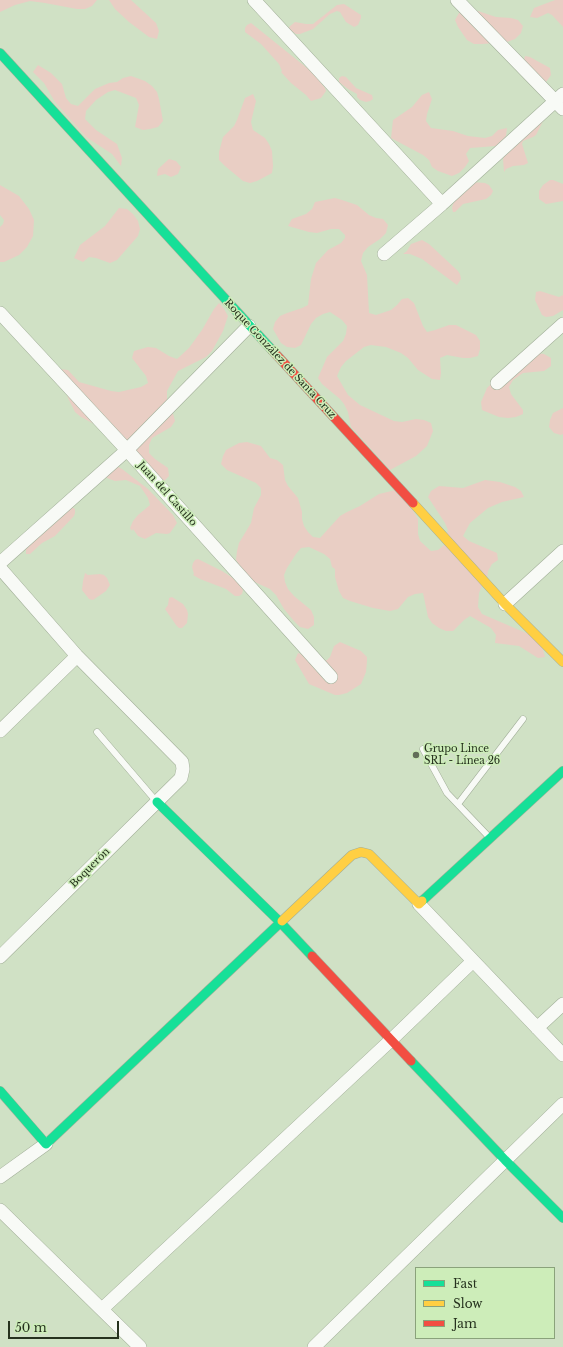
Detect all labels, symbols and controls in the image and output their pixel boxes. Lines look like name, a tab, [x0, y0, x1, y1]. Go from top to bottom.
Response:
street label: Roque González de Santa Cruz	[222, 297, 338, 421]
street label: Juan del Castillo	[135, 459, 199, 529]
place label: Grupo Lince SRL - Línea 26	[424, 743, 500, 766]
marker: Grupo Lince SRL - Línea 26	[411, 750, 421, 760]
street label: Boquerón	[68, 846, 112, 890]
legend	[415, 1267, 555, 1339]
text: Fast	[453, 1276, 477, 1291]
text: Slow	[453, 1296, 482, 1311]
scale bar	[10, 1313, 121, 1339]
text: Jam	[453, 1316, 477, 1331]
text: 50 m	[15, 1320, 47, 1335]

